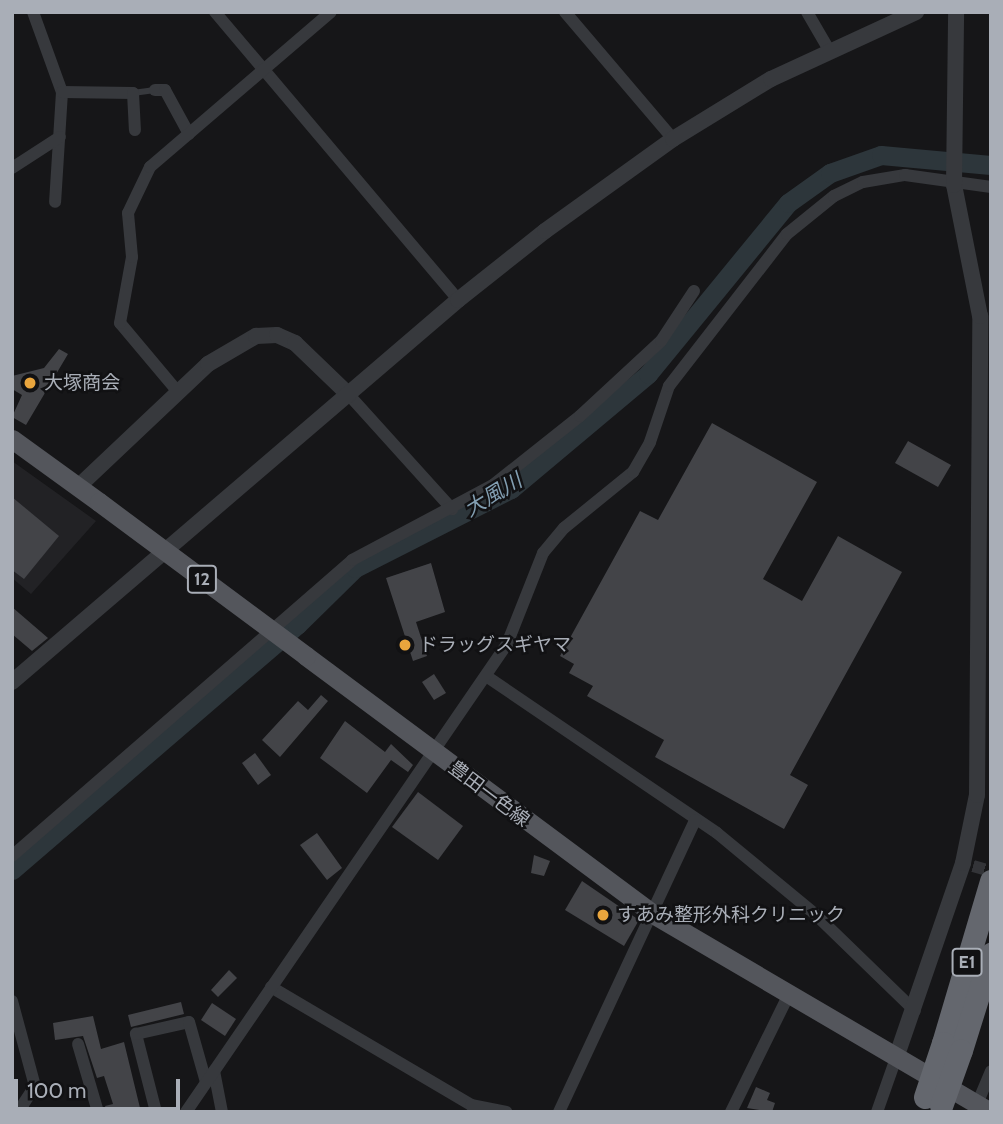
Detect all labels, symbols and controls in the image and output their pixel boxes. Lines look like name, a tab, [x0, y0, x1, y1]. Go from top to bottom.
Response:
place label: 大塚商会	[44, 372, 120, 394]
marker: 大塚商会	[22, 375, 38, 391]
water label: 大風川	[460, 468, 526, 522]
road number: 12	[186, 564, 218, 594]
place label: ドラッグスギヤマ	[419, 634, 571, 656]
marker: ドラッグスギヤマ	[397, 637, 413, 653]
street label: 豊田一色線	[444, 756, 534, 832]
place label: すあみ整形外科クリニック	[617, 904, 845, 926]
marker: すあみ整形外科クリニック	[595, 907, 611, 923]
road number: E1	[951, 947, 983, 976]
scale bar	[18, 1064, 184, 1108]
text: 100 m	[27, 1078, 86, 1103]

